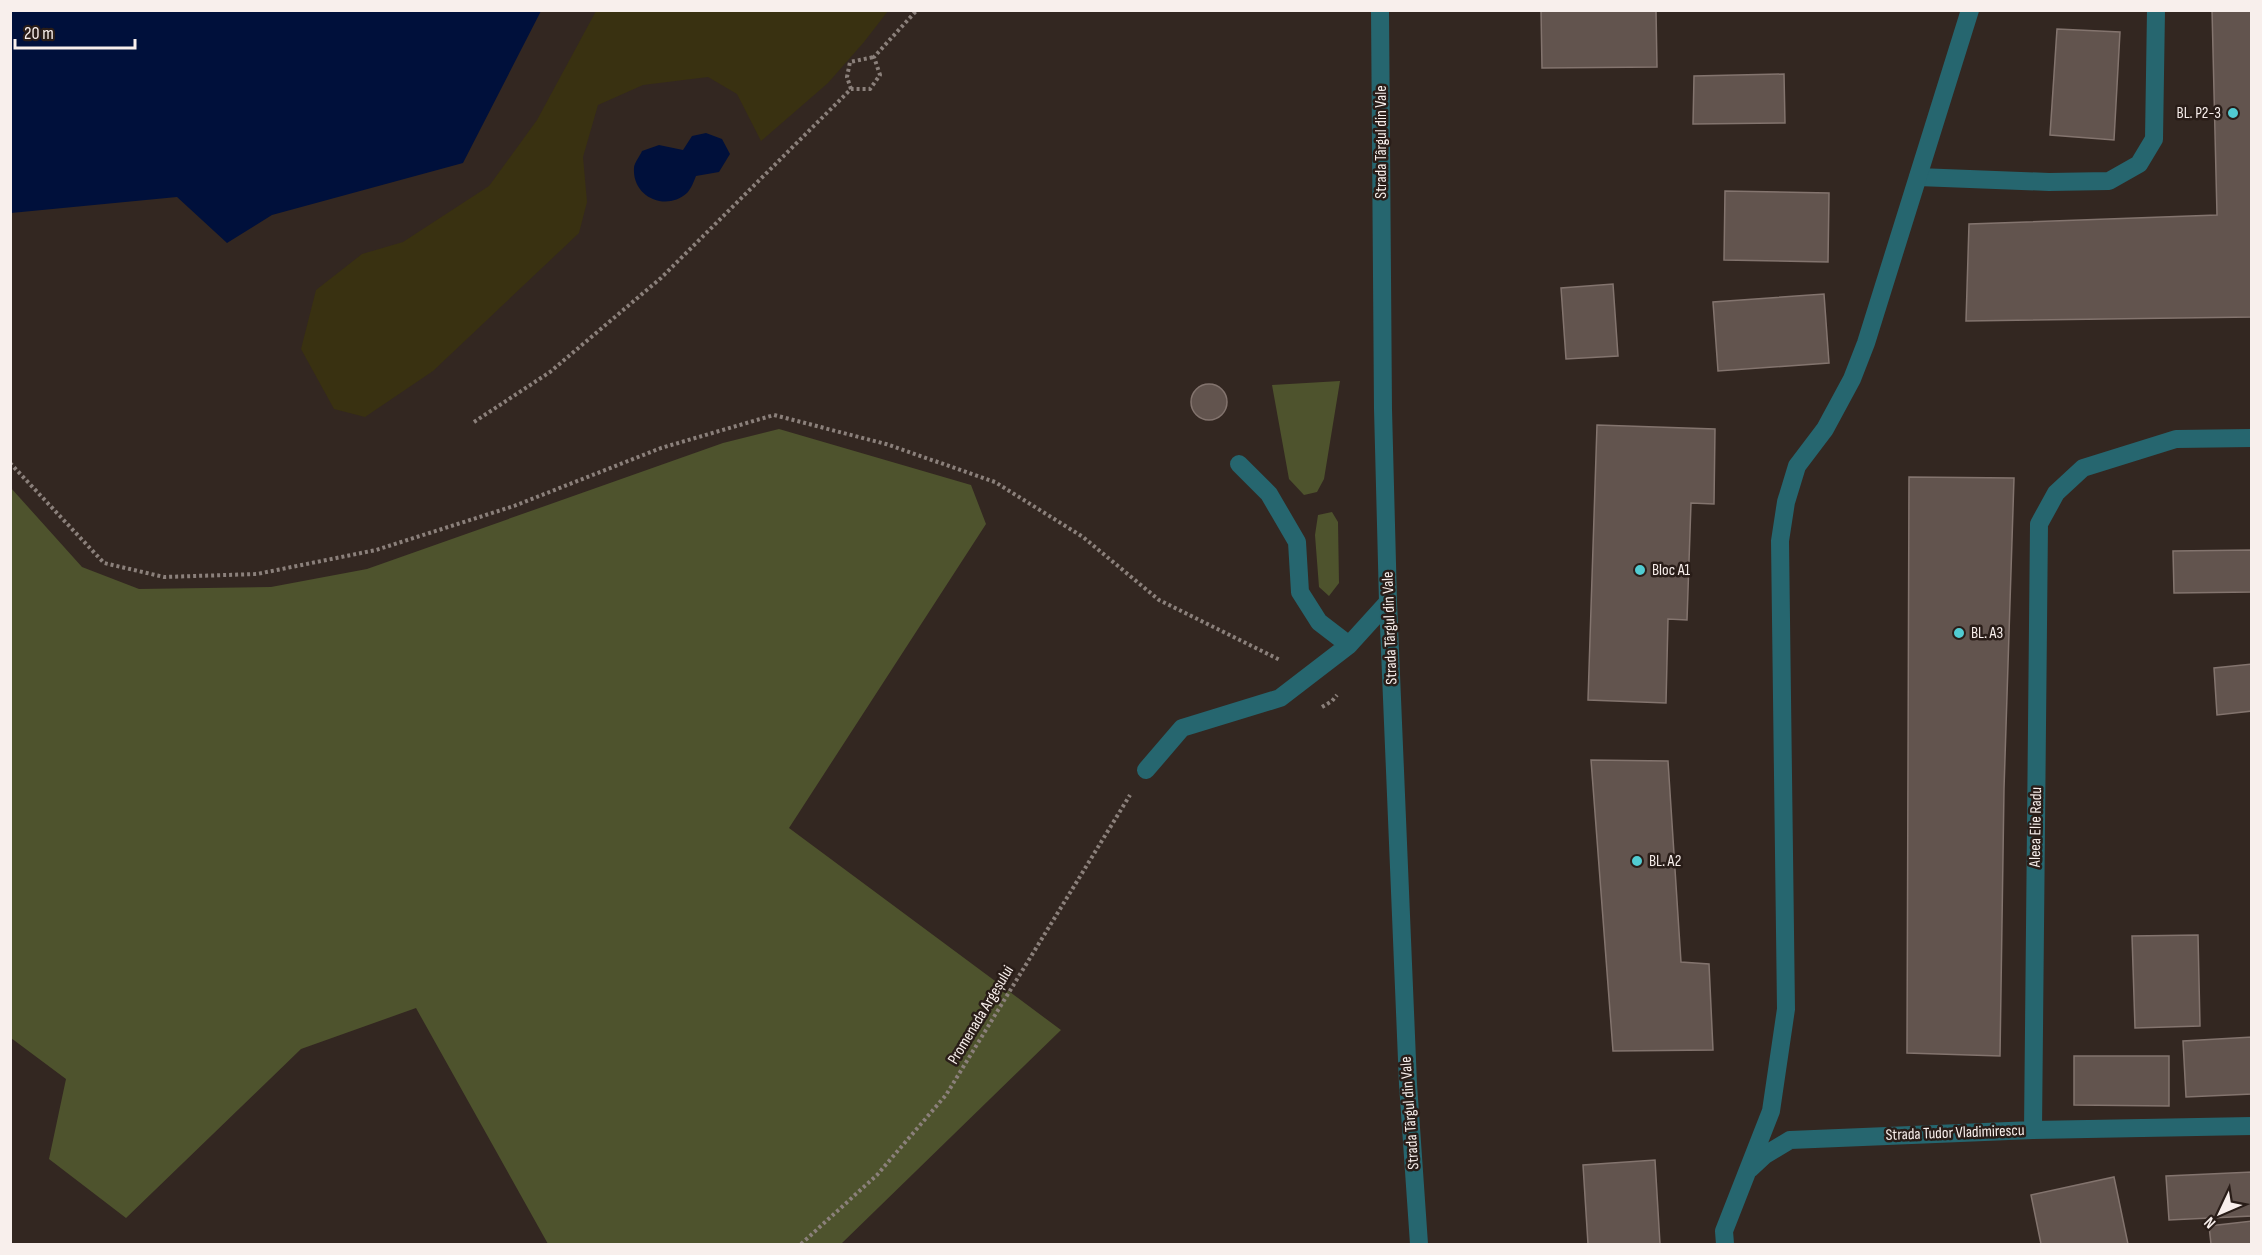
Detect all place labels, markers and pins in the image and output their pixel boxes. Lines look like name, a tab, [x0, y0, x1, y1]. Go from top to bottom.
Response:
place label: BL. P2-3	[2177, 104, 2221, 123]
marker: BL. P2-3	[2226, 106, 2240, 120]
place label: Bloc A1	[1652, 561, 1690, 580]
marker: Bloc A1	[1633, 563, 1647, 577]
place label: BL. A3	[1971, 624, 2003, 643]
marker: BL. A3	[1952, 626, 1966, 640]
place label: BL. A2	[1649, 852, 1681, 871]
marker: BL. A2	[1630, 854, 1644, 868]

